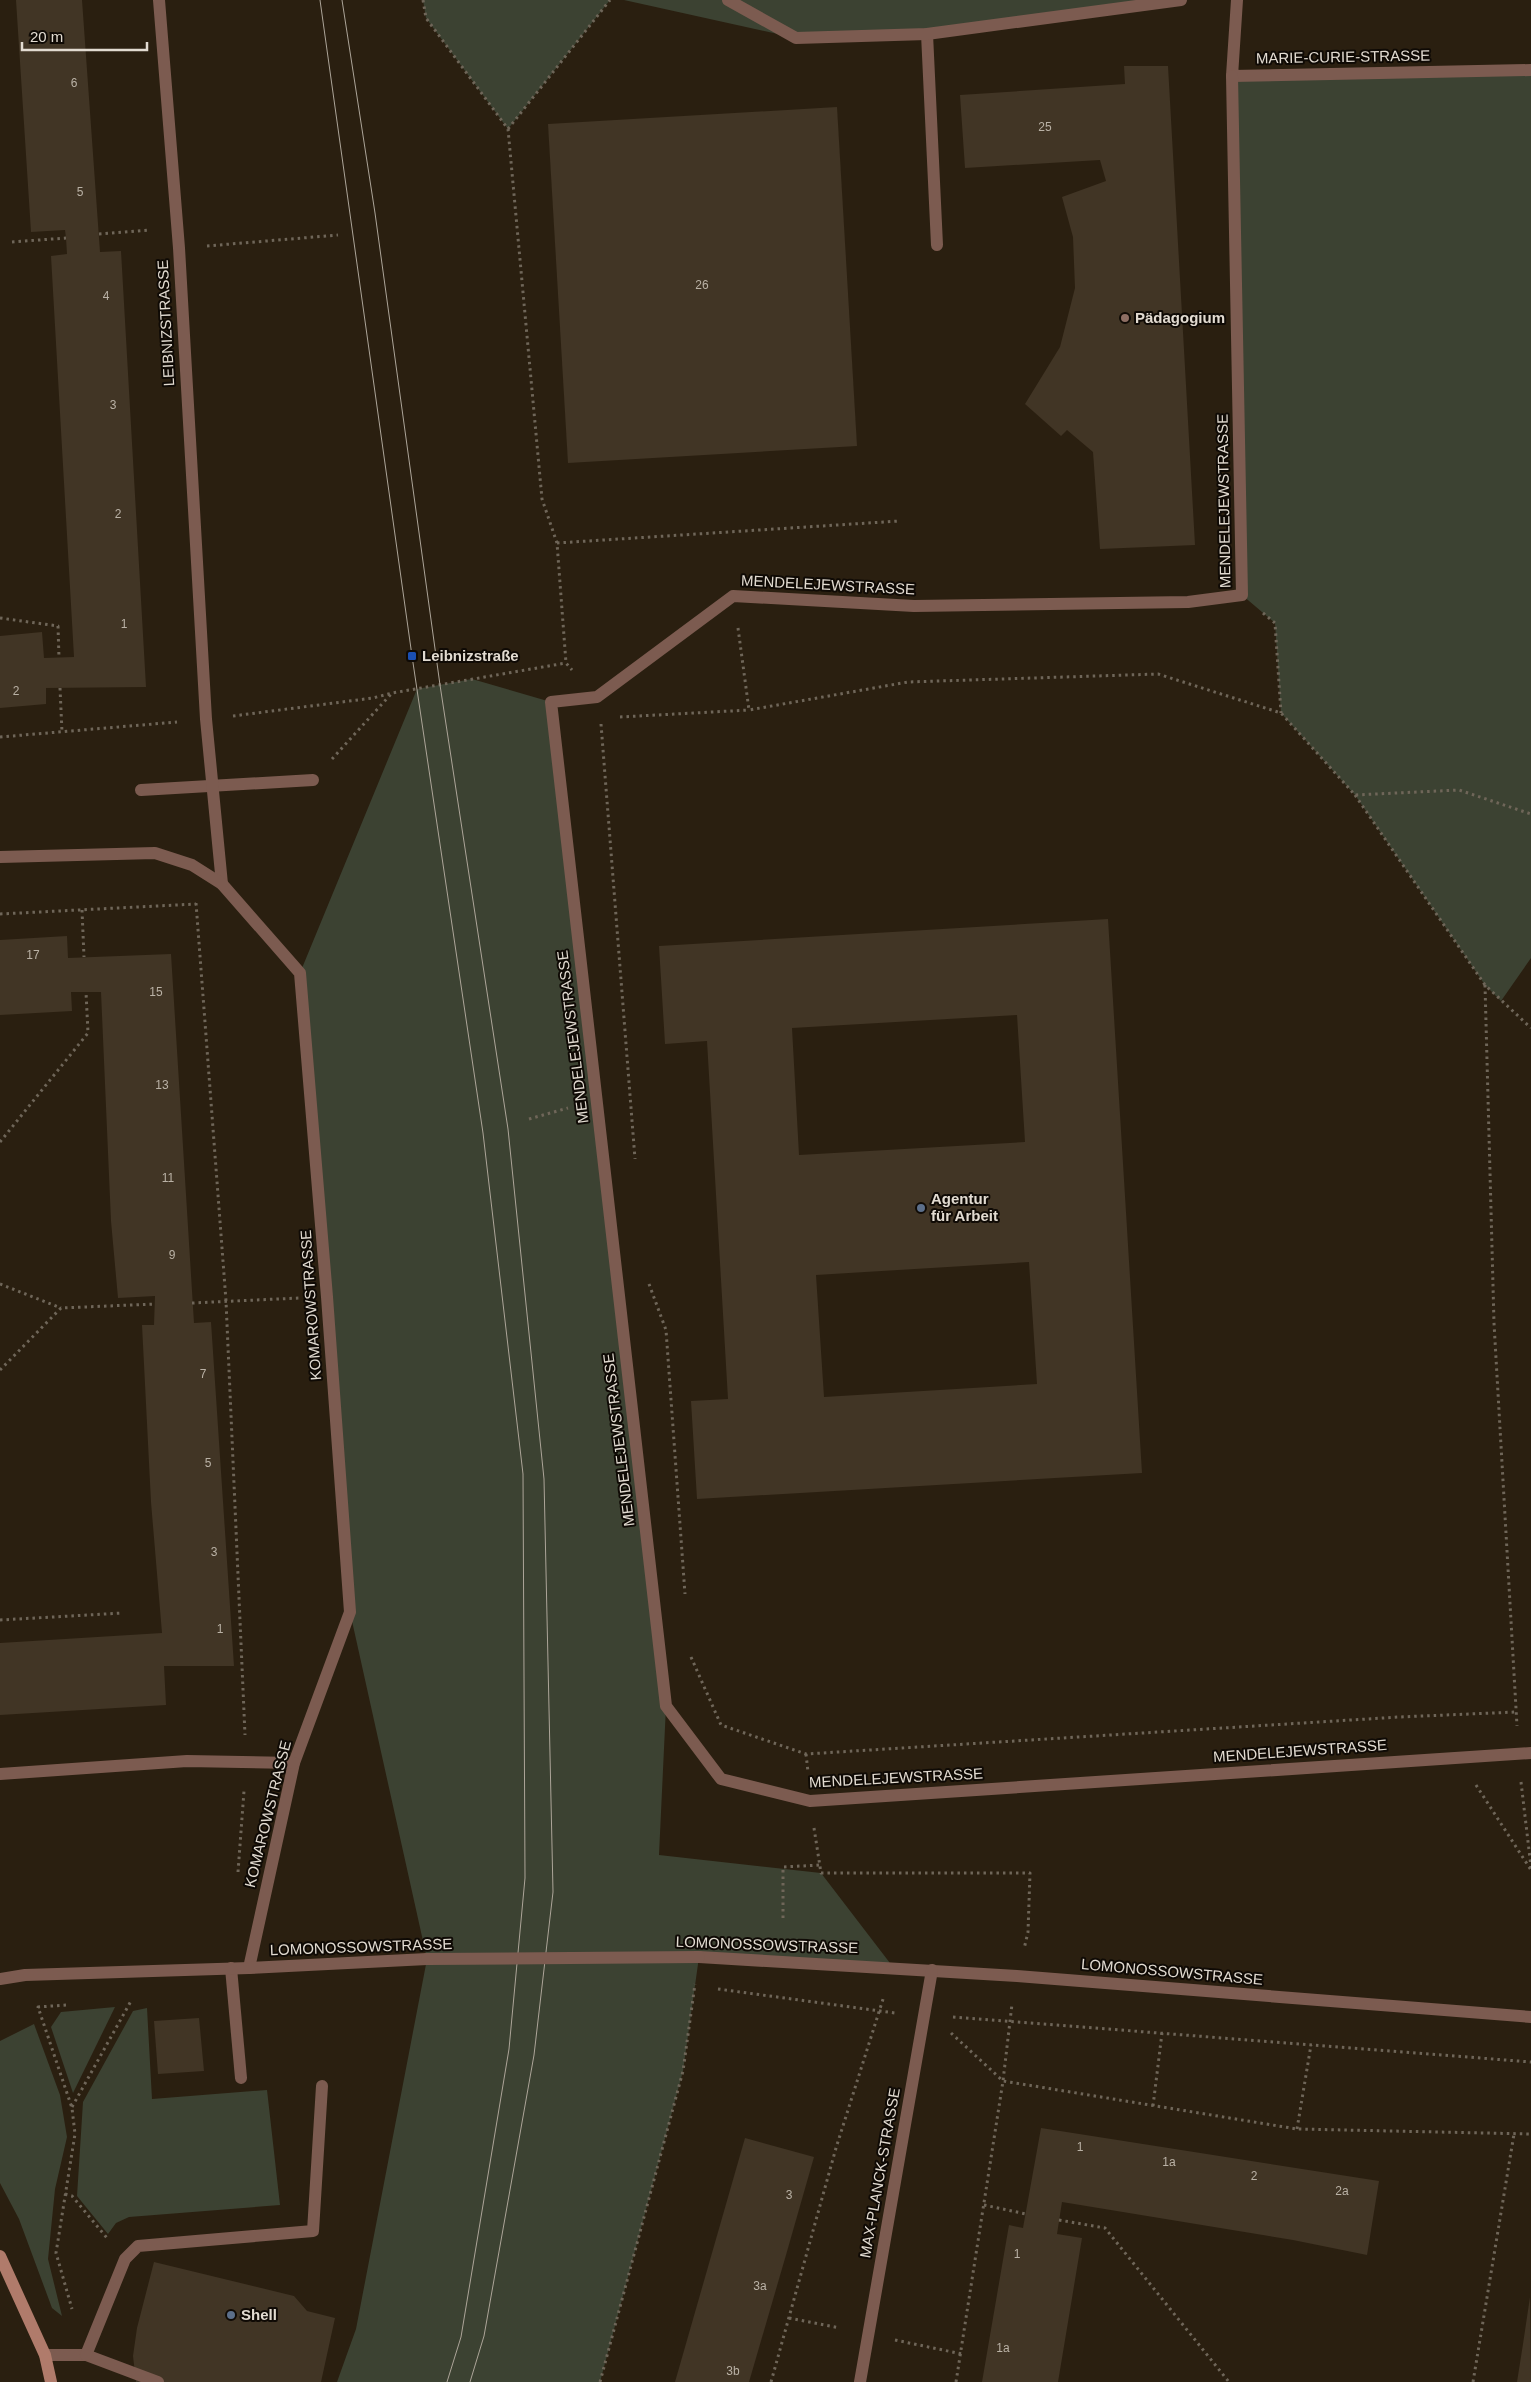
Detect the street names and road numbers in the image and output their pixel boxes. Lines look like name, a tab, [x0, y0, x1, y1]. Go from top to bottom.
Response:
street label: MARIE-CURIE-STRASSE	[1256, 46, 1430, 67]
street label: LEIBNIZSTRASSE	[154, 259, 177, 387]
street label: MENDELEJEWSTRASSE	[1213, 414, 1234, 588]
street label: MENDELEJEWSTRASSE	[741, 571, 915, 598]
street label: MENDELEJEWSTRASSE	[553, 950, 592, 1125]
street label: KOMAROWSTRASSE	[297, 1229, 324, 1381]
street label: MENDELEJEWSTRASSE	[599, 1353, 638, 1528]
street label: MENDELEJEWSTRASSE	[1212, 1736, 1387, 1765]
street label: KOMAROWSTRASSE	[241, 1739, 294, 1889]
street label: MENDELEJEWSTRASSE	[809, 1764, 983, 1791]
street label: LOMONOSSOWSTRASSE	[676, 1933, 859, 1956]
street label: LOMONOSSOWSTRASSE	[269, 1935, 452, 1958]
street label: LOMONOSSOWSTRASSE	[1080, 1955, 1264, 1988]
street label: MAX-PLANCK-STRASSE	[856, 2086, 903, 2259]

